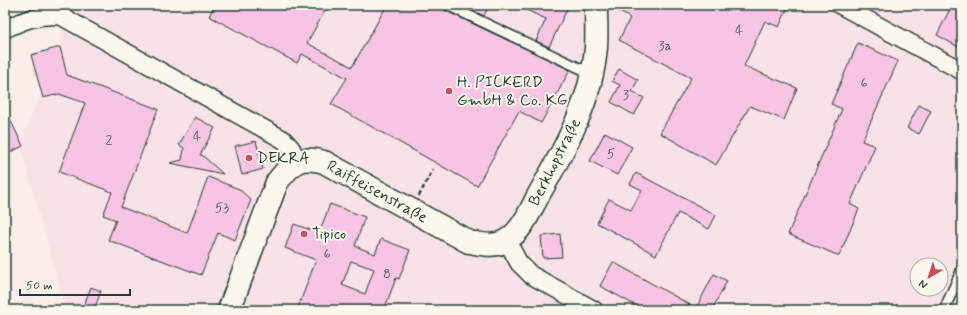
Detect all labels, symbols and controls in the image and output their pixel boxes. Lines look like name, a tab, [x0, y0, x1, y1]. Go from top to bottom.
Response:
house number: 4	[735, 22, 743, 40]
house number: 3a	[658, 37, 672, 55]
place label: H. PICKERD GmbH & Co. KG	[457, 72, 568, 111]
house number: 6	[860, 74, 868, 92]
marker: H. PICKERD GmbH & Co. KG	[444, 86, 454, 96]
house number: 3	[623, 86, 629, 104]
street label: Berkhopstraße	[524, 114, 586, 209]
house number: 4	[193, 128, 201, 146]
house number: 2	[106, 131, 113, 149]
house number: 5	[607, 145, 615, 163]
place label: DEKRA	[257, 148, 309, 169]
marker: DEKRA	[244, 153, 254, 163]
street label: Raiffeisenstraße	[323, 156, 431, 228]
house number: 53	[215, 199, 229, 217]
place label: Tipico	[312, 224, 346, 245]
marker: Tipico	[299, 229, 309, 239]
house number: 6	[323, 245, 331, 263]
north arrow	[909, 257, 949, 297]
house number: 8	[383, 265, 391, 283]
scale bar	[20, 271, 130, 297]
text: N	[916, 276, 931, 292]
text: 50 m	[26, 278, 53, 294]

